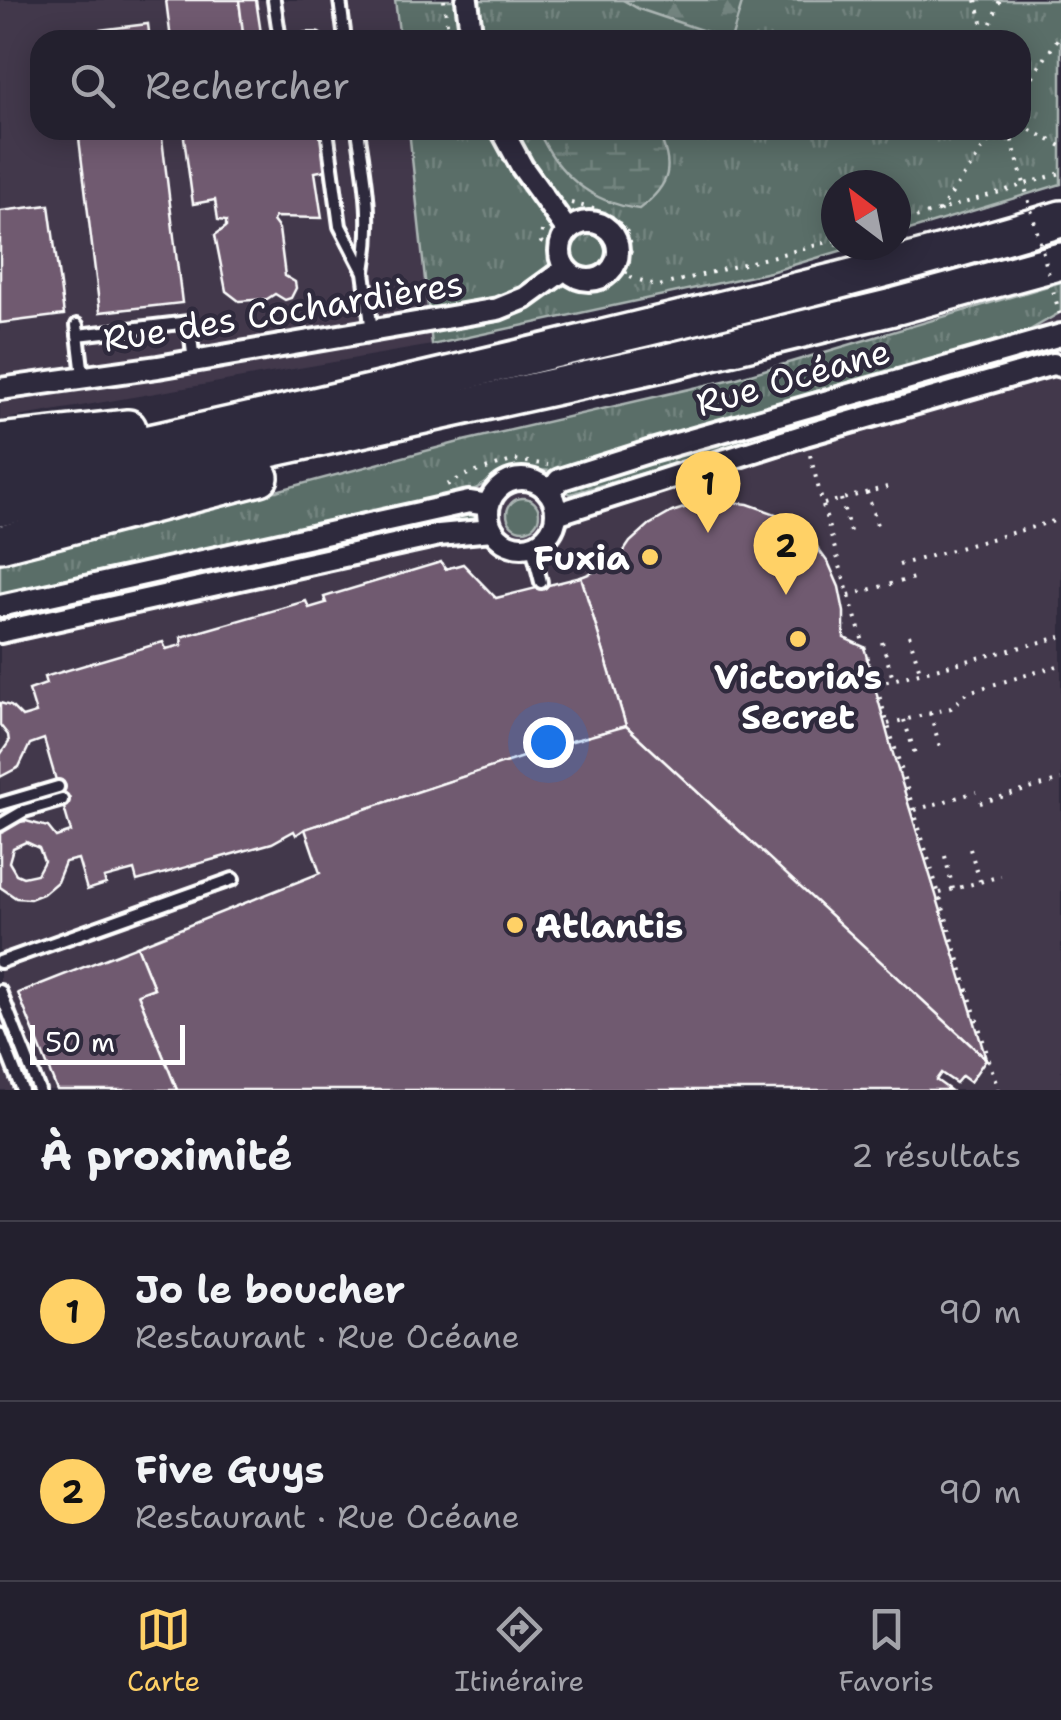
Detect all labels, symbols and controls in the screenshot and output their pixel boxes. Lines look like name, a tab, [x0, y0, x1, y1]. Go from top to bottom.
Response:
search box	[30, 30, 1031, 140]
icon: search	[65, 58, 120, 113]
text: Rechercher	[145, 60, 350, 111]
north arrow	[821, 170, 911, 260]
street label: Rue des Cochardières	[100, 259, 466, 363]
street label: Rue Océane	[691, 327, 895, 427]
pin: 1	[676, 450, 740, 533]
pin: 2	[754, 512, 818, 595]
place label: Fuxia	[534, 534, 630, 581]
marker: Fuxia	[639, 546, 661, 568]
marker: Victoria's Secret	[787, 628, 809, 650]
place label: Victoria's Secret	[714, 653, 882, 740]
your location	[523, 717, 574, 768]
place label: Atlantis	[535, 902, 684, 949]
marker: Atlantis	[504, 914, 526, 936]
scale bar	[30, 1020, 185, 1064]
text: 50 m	[45, 1023, 115, 1061]
text: À proximité	[40, 1127, 293, 1183]
text: 2 résultats	[851, 1134, 1021, 1177]
text: Jo le boucher	[135, 1264, 405, 1315]
text: 1	[65, 1290, 80, 1333]
text: 90 m	[938, 1290, 1021, 1333]
text: Restaurant · Rue Océane	[135, 1315, 520, 1358]
text: Five Guys	[135, 1444, 325, 1495]
text: 2	[61, 1470, 84, 1513]
text: 90 m	[938, 1470, 1021, 1513]
text: Restaurant · Rue Océane	[135, 1495, 520, 1538]
tab: Carte	[127, 1602, 200, 1700]
tab: Itinéraire	[454, 1602, 584, 1700]
tab: Favoris	[838, 1602, 934, 1700]

